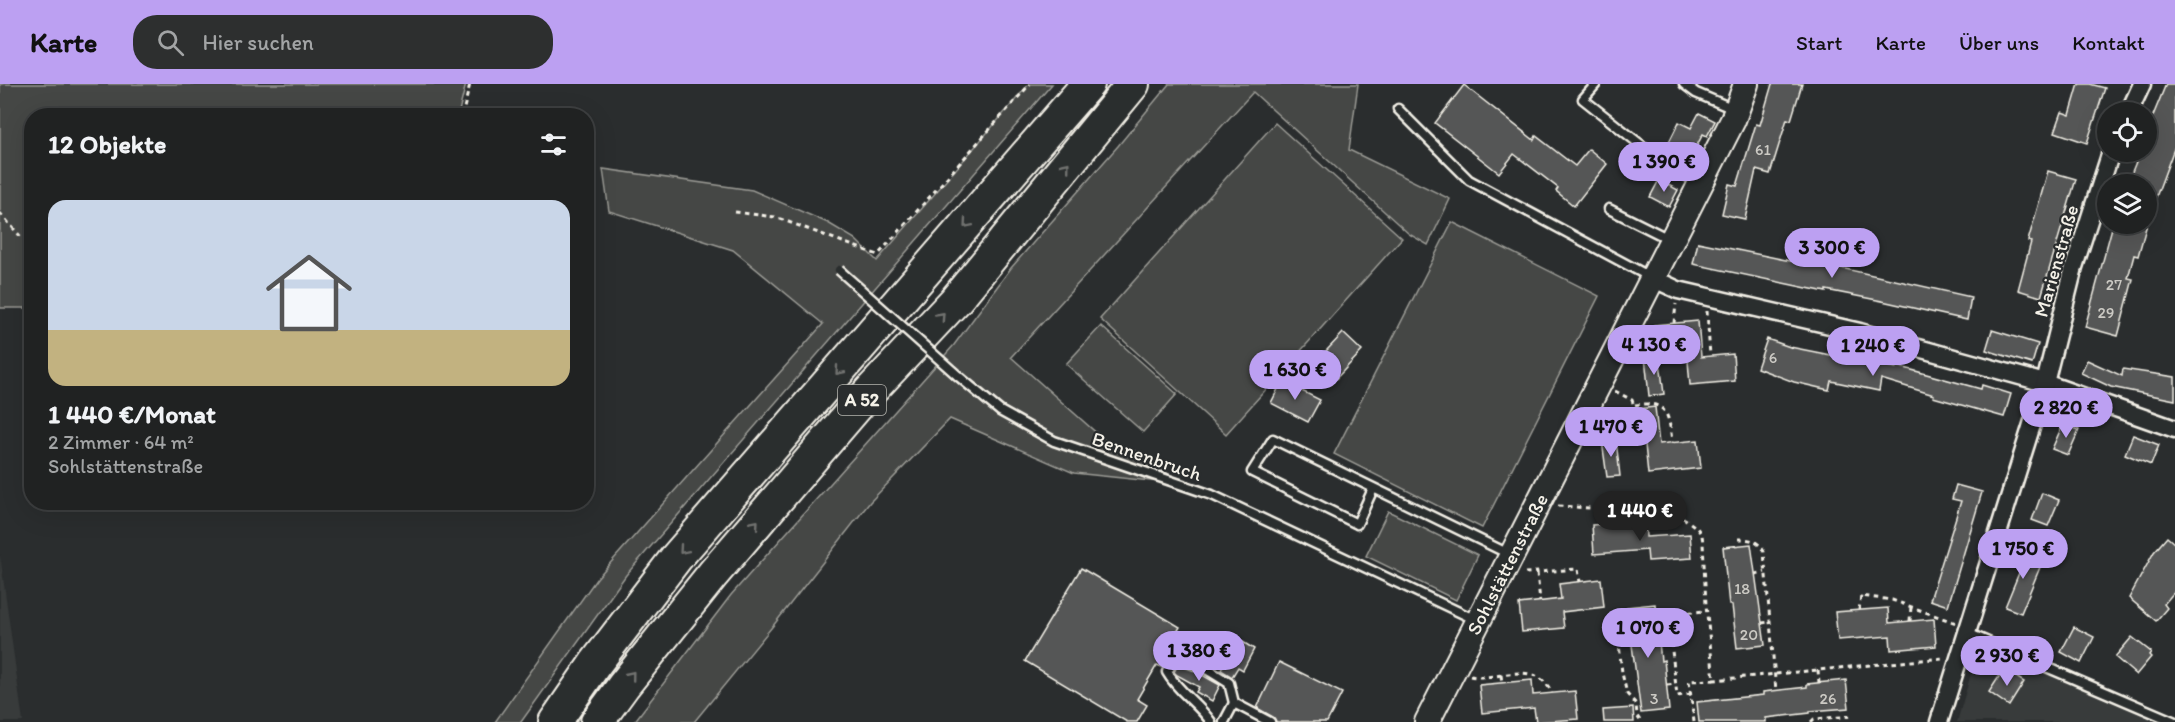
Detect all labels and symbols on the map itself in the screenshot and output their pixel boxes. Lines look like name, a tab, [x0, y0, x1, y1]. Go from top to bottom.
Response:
house number: 61	[1755, 140, 1772, 159]
pin: 1 390 €	[1609, 142, 1719, 193]
one-way arrow	[1058, 162, 1069, 173]
street label: Marienstraße	[2029, 202, 2083, 320]
one-way arrow	[963, 217, 974, 228]
pin: 3 300 €	[1777, 228, 1887, 279]
house number: 27	[2106, 275, 2122, 294]
house number: 29	[2098, 303, 2114, 322]
one-way arrow	[934, 312, 945, 323]
pin: 4 130 €	[1599, 325, 1709, 376]
pin: 1 240 €	[1818, 326, 1928, 377]
house number: 6	[1769, 348, 1777, 367]
pin: 1 630 €	[1240, 350, 1350, 401]
one-way arrow	[835, 364, 846, 375]
road number: A 52	[838, 385, 886, 415]
pin: 2 820 €	[2011, 388, 2121, 439]
pin: 1 470 €	[1556, 407, 1666, 458]
street label: Bennenbruch	[1089, 426, 1205, 486]
street label: Sohlstättenstraße	[1461, 490, 1553, 639]
pin: 1 440 €	[1585, 491, 1695, 542]
one-way arrow	[748, 520, 759, 531]
pin: 1 750 €	[1968, 529, 2078, 580]
one-way arrow	[679, 543, 690, 554]
house number: 18	[1734, 579, 1750, 598]
pin: 1 070 €	[1593, 608, 1703, 659]
house number: 20	[1740, 625, 1758, 644]
pin: 1 380 €	[1144, 631, 1254, 682]
pin: 2 930 €	[1952, 636, 2062, 687]
one-way arrow	[624, 671, 635, 682]
house number: 3	[1650, 689, 1659, 708]
house number: 26	[1820, 689, 1836, 708]

